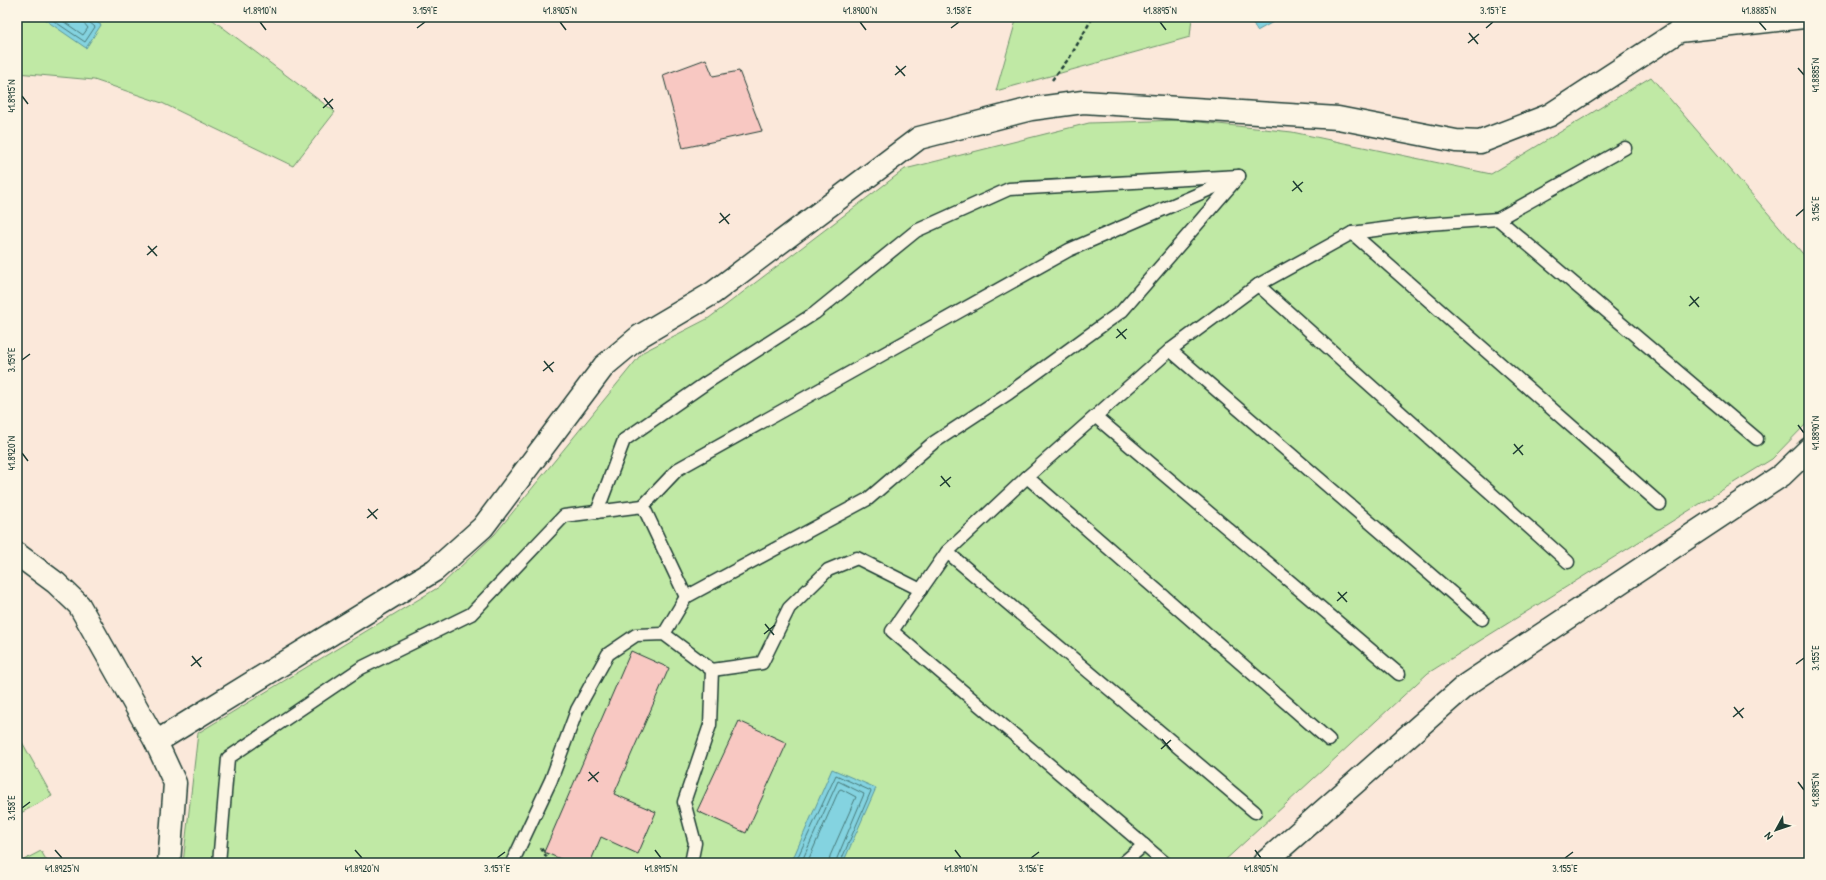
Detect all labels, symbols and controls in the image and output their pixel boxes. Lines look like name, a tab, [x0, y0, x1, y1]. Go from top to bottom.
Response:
text: 41.8910°N	[243, 4, 277, 17]
text: 3.159°E	[413, 4, 438, 17]
text: 41.8905°N	[543, 4, 577, 17]
text: 41.8900°N	[843, 4, 877, 17]
text: 3.158°E	[946, 4, 972, 17]
text: 41.8895°N	[1143, 4, 1177, 17]
text: 3.157°E	[1480, 4, 1507, 17]
text: 41.8885°N	[1742, 4, 1776, 17]
text: 41.8885°N	[1809, 58, 1822, 92]
text: 41.8915°N	[5, 79, 18, 113]
text: 3.156°E	[1809, 196, 1822, 222]
text: 3.159°E	[5, 347, 18, 372]
text: 41.8890°N	[1809, 416, 1822, 450]
text: 41.8920°N	[5, 436, 18, 470]
text: 3.155°E	[1809, 645, 1822, 671]
text: 41.8895°N	[1809, 773, 1822, 807]
text: 3.158°E	[5, 795, 18, 821]
north arrow	[1756, 810, 1796, 850]
text: N	[1761, 830, 1776, 843]
text: 41.8925°N	[45, 862, 79, 875]
text: 41.8920°N	[345, 862, 379, 875]
text: 3.157°E	[484, 862, 511, 875]
text: 41.8915°N	[644, 862, 678, 875]
text: 41.8910°N	[944, 862, 978, 875]
text: 3.156°E	[1018, 862, 1044, 875]
text: 41.8905°N	[1244, 862, 1278, 875]
text: 3.155°E	[1552, 862, 1578, 875]

